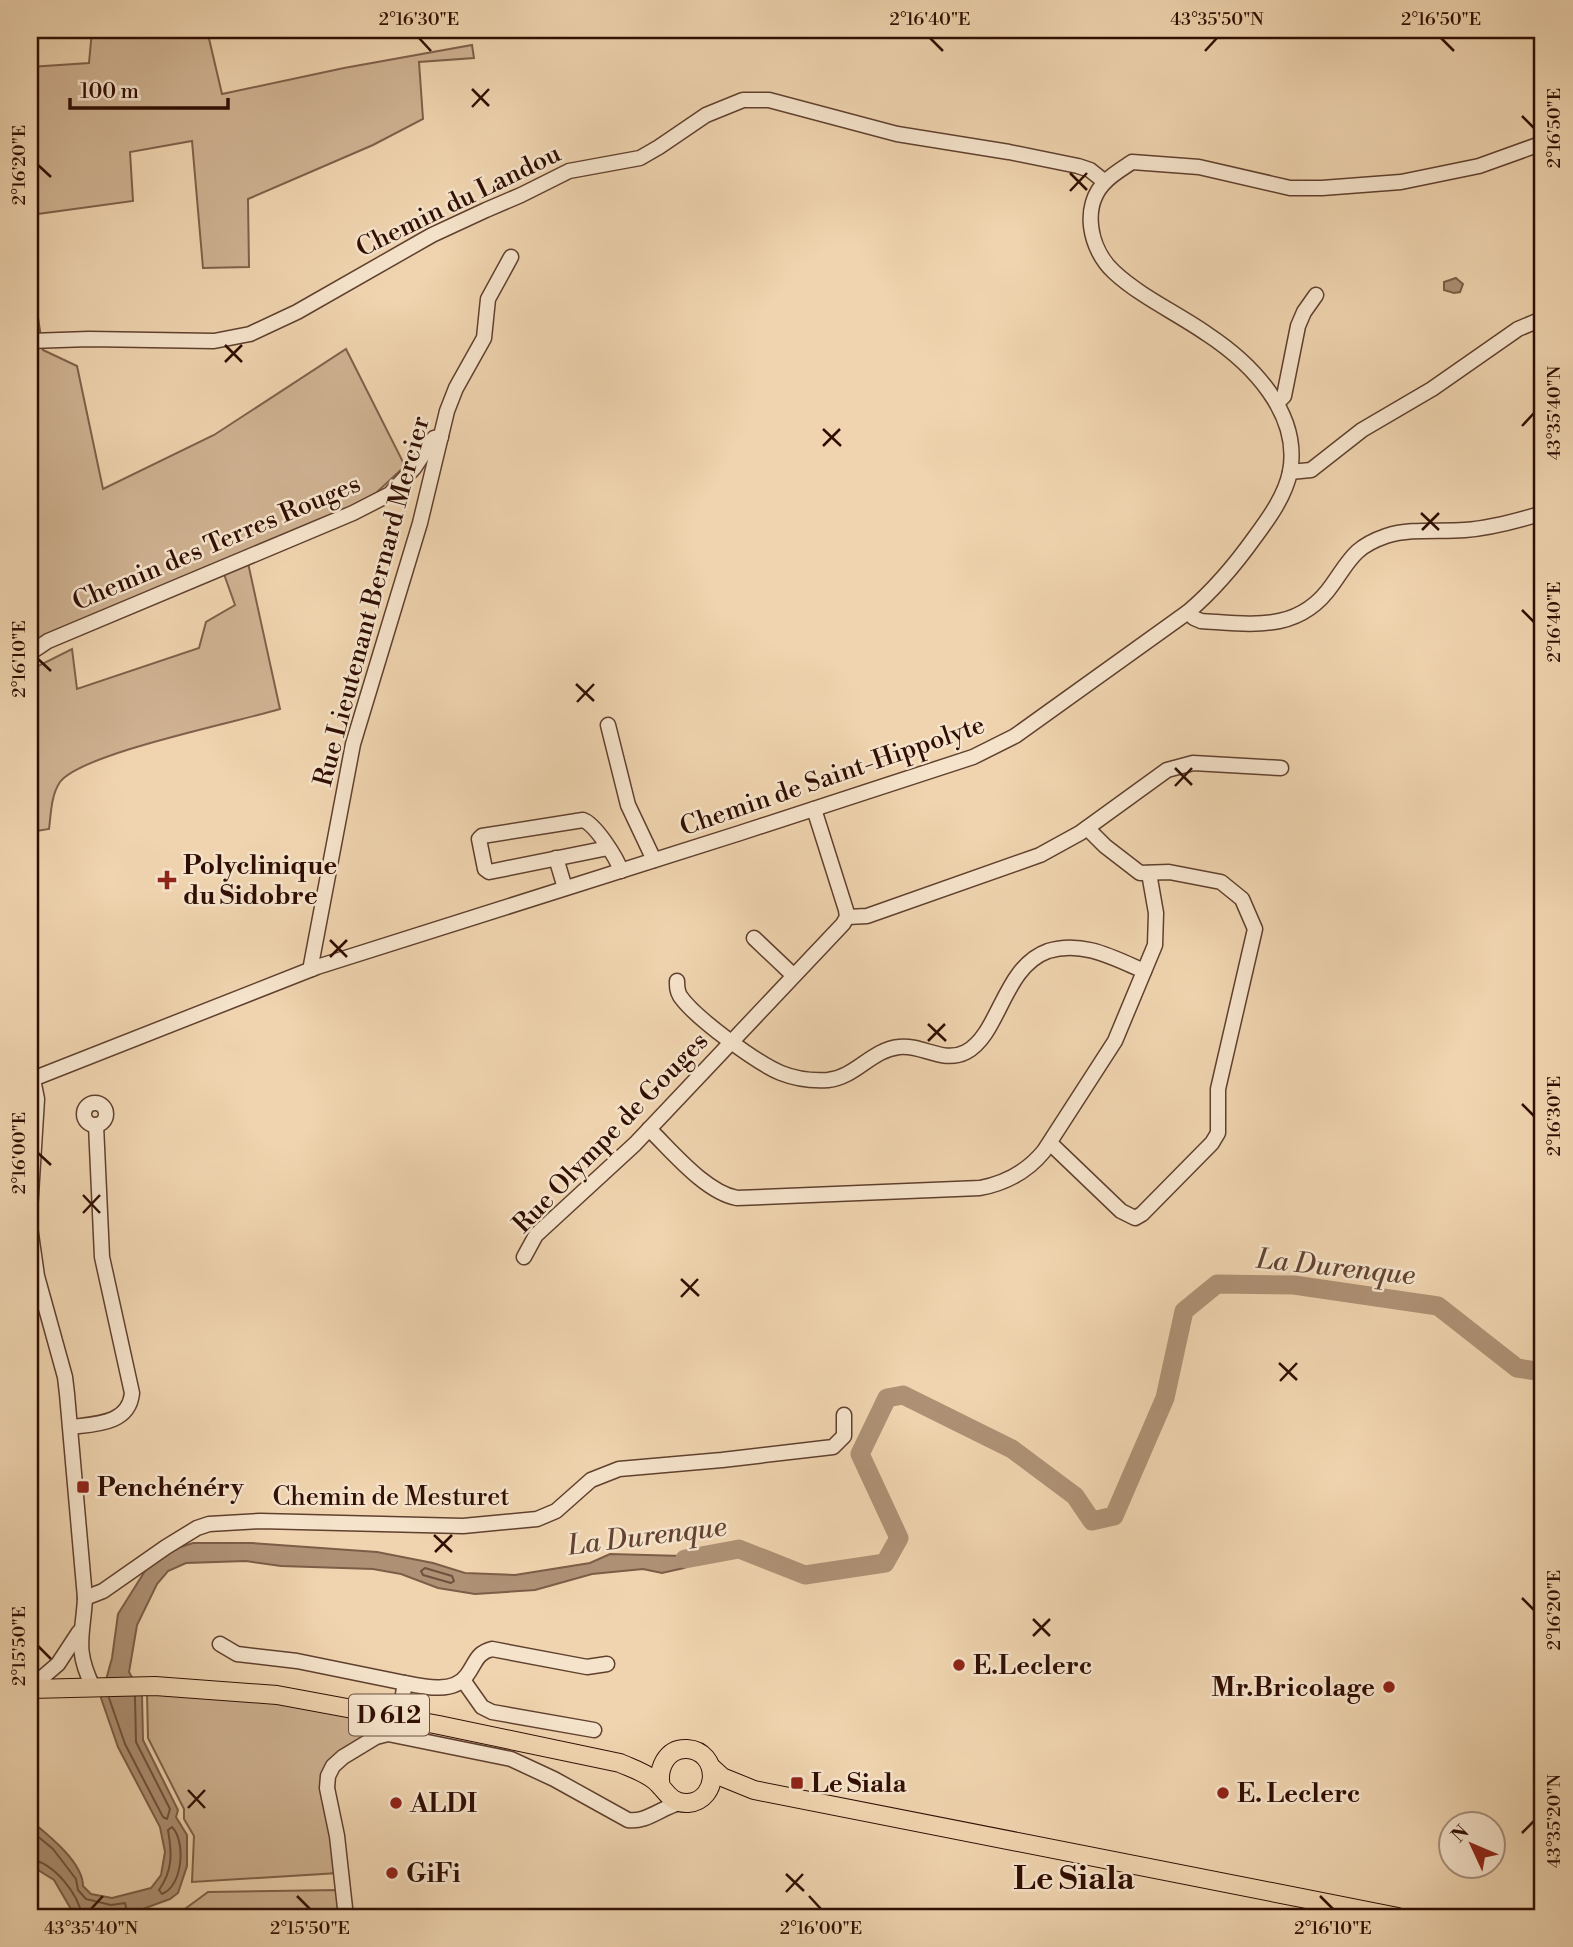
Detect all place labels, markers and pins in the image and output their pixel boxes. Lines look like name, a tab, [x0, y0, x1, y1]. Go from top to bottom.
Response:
place label: Polyclinique du Sidobre	[183, 850, 337, 912]
marker: Polyclinique du Sidobre	[157, 870, 177, 890]
place label: Penchénéry	[97, 1472, 245, 1504]
marker: Penchénéry	[75, 1479, 91, 1495]
place label: E.Leclerc	[973, 1650, 1092, 1682]
marker: E.Leclerc	[951, 1657, 967, 1673]
place label: Mr.Bricolage	[1211, 1672, 1375, 1704]
marker: Mr.Bricolage	[1381, 1679, 1397, 1695]
place label: Le Siala	[811, 1768, 908, 1800]
marker: Le Siala	[789, 1775, 805, 1791]
place label: E. Leclerc	[1237, 1778, 1360, 1810]
marker: E. Leclerc	[1215, 1785, 1231, 1801]
place label: ALDI	[409, 1788, 477, 1820]
marker: ALDI	[388, 1795, 404, 1811]
place label: GiFi	[406, 1858, 461, 1890]
marker: GiFi	[384, 1865, 400, 1881]

